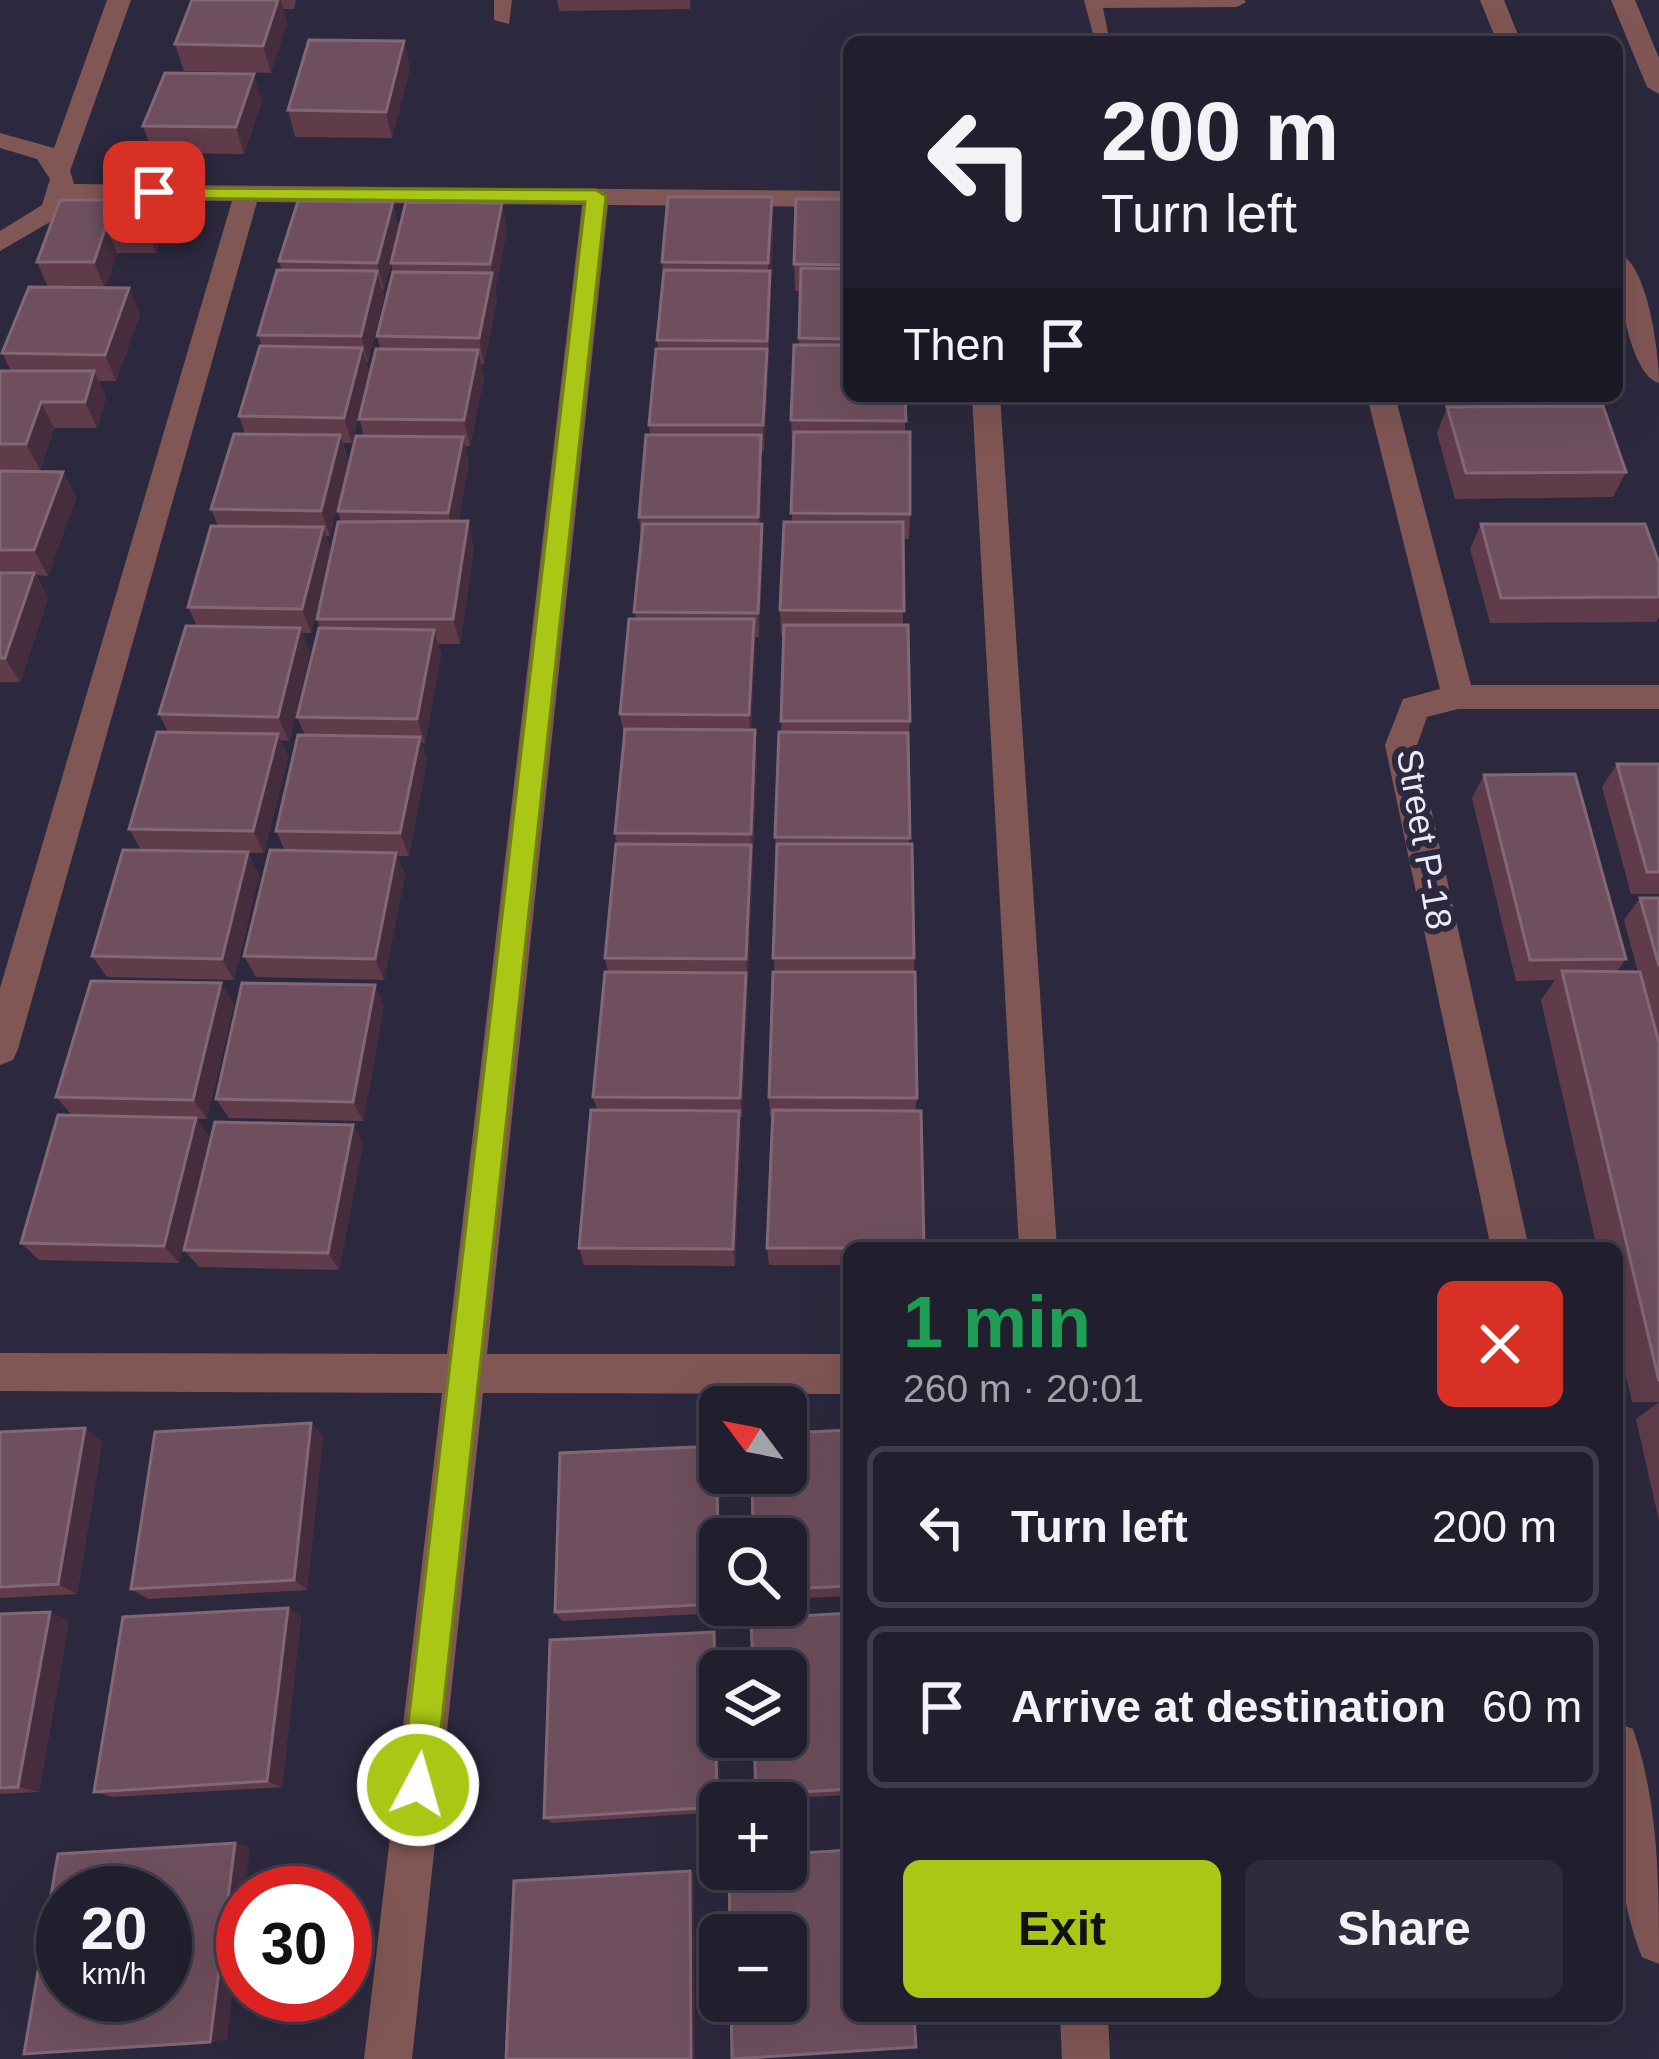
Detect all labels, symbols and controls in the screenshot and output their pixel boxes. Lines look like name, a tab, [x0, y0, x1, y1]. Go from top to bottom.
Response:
icon: left	[903, 84, 1059, 240]
text: 200 m	[1101, 84, 1339, 178]
pin	[103, 141, 205, 243]
icon: arrive	[121, 159, 187, 225]
text: Turn left	[1101, 183, 1297, 243]
icon: arrive	[1030, 312, 1096, 378]
text: Then	[903, 319, 1006, 370]
street label: Street P-18	[1389, 746, 1461, 932]
button: close	[1437, 1281, 1563, 1407]
text: 1 min	[903, 1282, 1091, 1362]
text: 260 m · 20:01	[903, 1367, 1144, 1410]
north arrow	[699, 1386, 807, 1494]
map controls	[699, 1386, 807, 2022]
icon: left	[909, 1494, 975, 1560]
text: Turn left	[1011, 1501, 1188, 1552]
text: 200 m	[1432, 1501, 1557, 1552]
button: search	[699, 1518, 807, 1626]
button: layers	[699, 1650, 807, 1758]
icon: arrive	[909, 1674, 975, 1740]
text: Arrive at destination	[1011, 1681, 1446, 1732]
text: 60 m	[1482, 1681, 1582, 1732]
position arrow	[355, 1722, 481, 1848]
button: +	[699, 1782, 807, 1890]
button: Exit	[903, 1860, 1221, 1998]
button: Share	[1245, 1860, 1563, 1998]
speed limit sign: 30	[216, 1866, 372, 2022]
text: 20	[81, 1895, 147, 1962]
button: −	[699, 1914, 807, 2022]
text: km/h	[81, 1957, 147, 1990]

